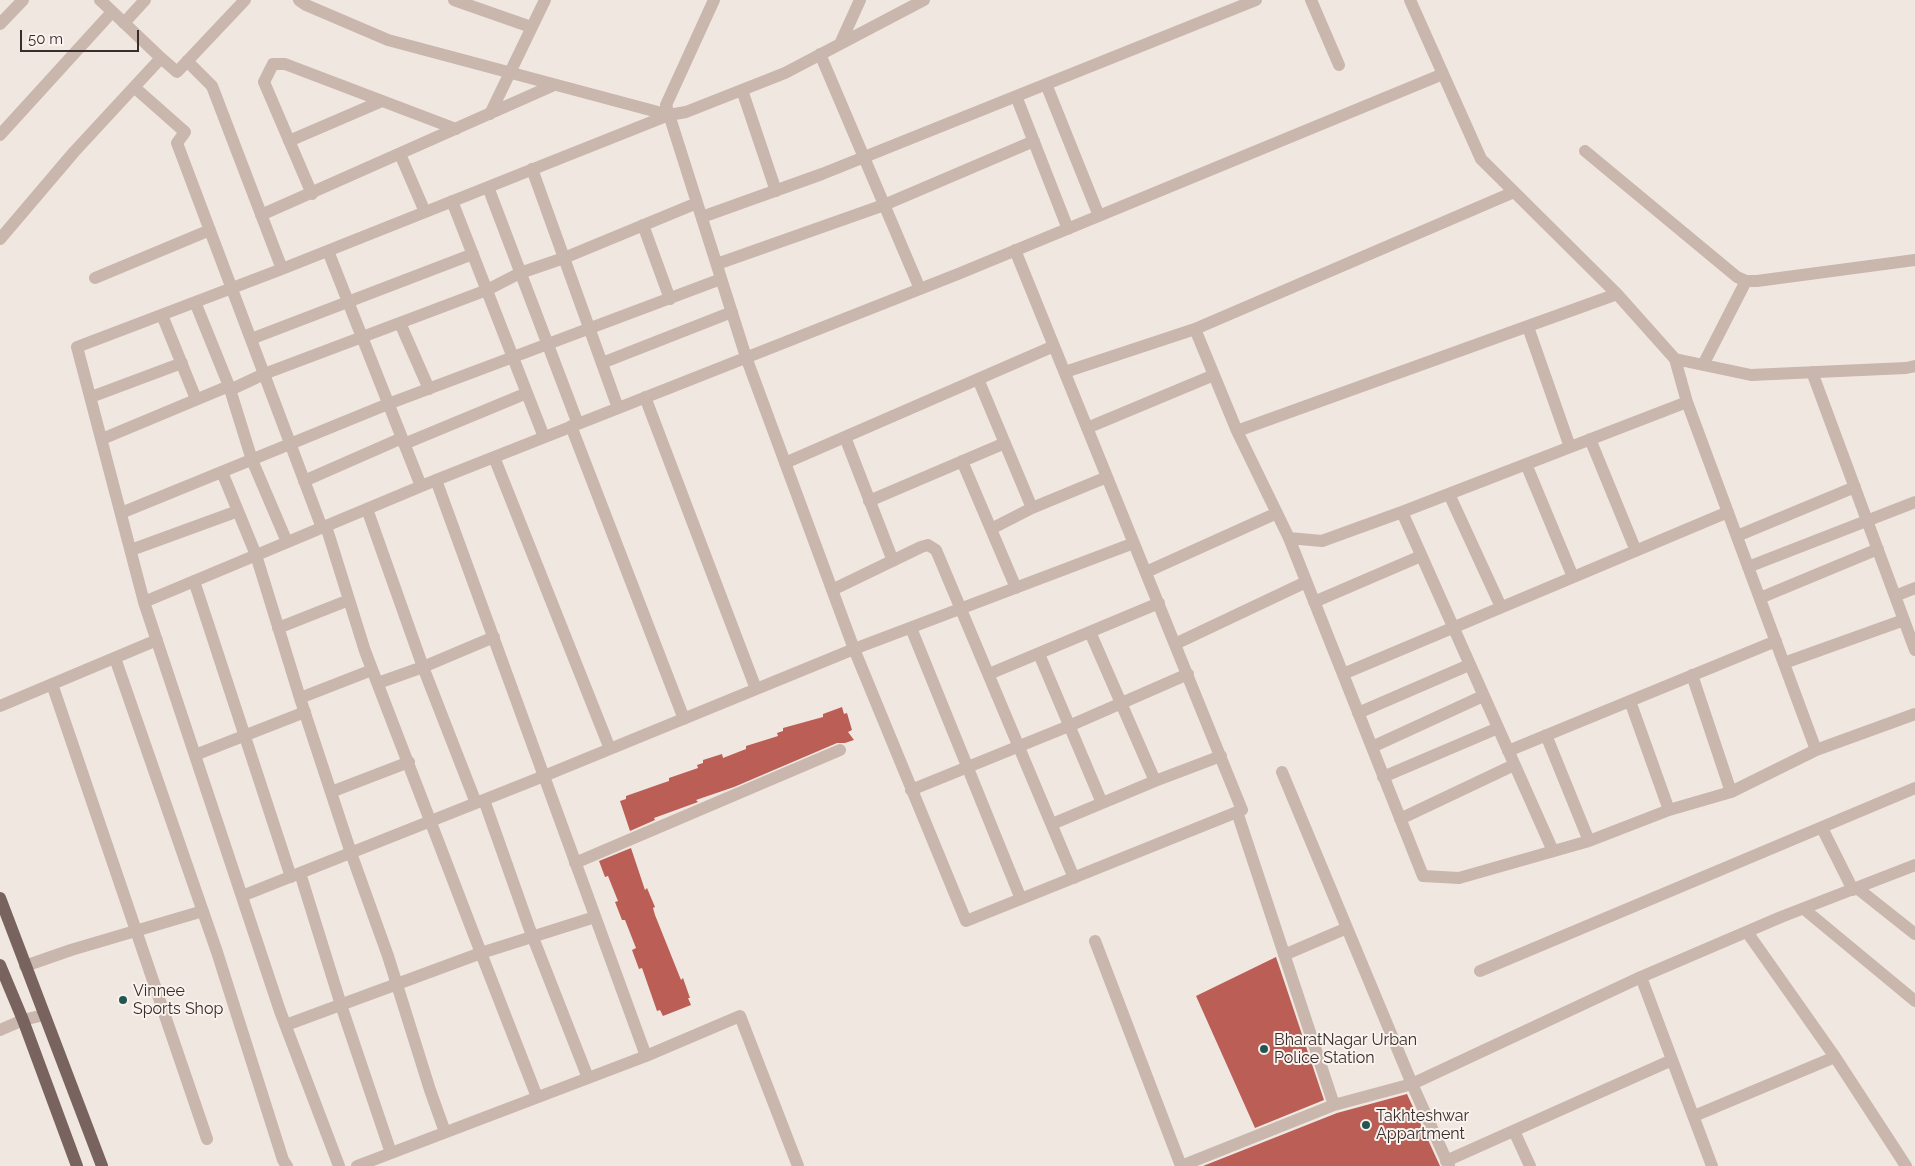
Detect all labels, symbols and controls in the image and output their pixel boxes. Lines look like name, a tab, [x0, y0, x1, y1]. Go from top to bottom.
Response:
scale bar	[22, 20, 141, 52]
text: 50 m	[28, 30, 63, 48]
place label: Vinnee Sports Shop	[133, 981, 223, 1019]
marker: Vinnee Sports Shop	[117, 994, 129, 1006]
place label: BharatNagar Urban Police Station	[1274, 1030, 1417, 1068]
marker: BharatNagar Urban Police Station	[1258, 1043, 1270, 1055]
place label: Takhteshwar Appartment	[1376, 1106, 1469, 1144]
marker: Takhteshwar Appartment	[1360, 1119, 1372, 1131]

